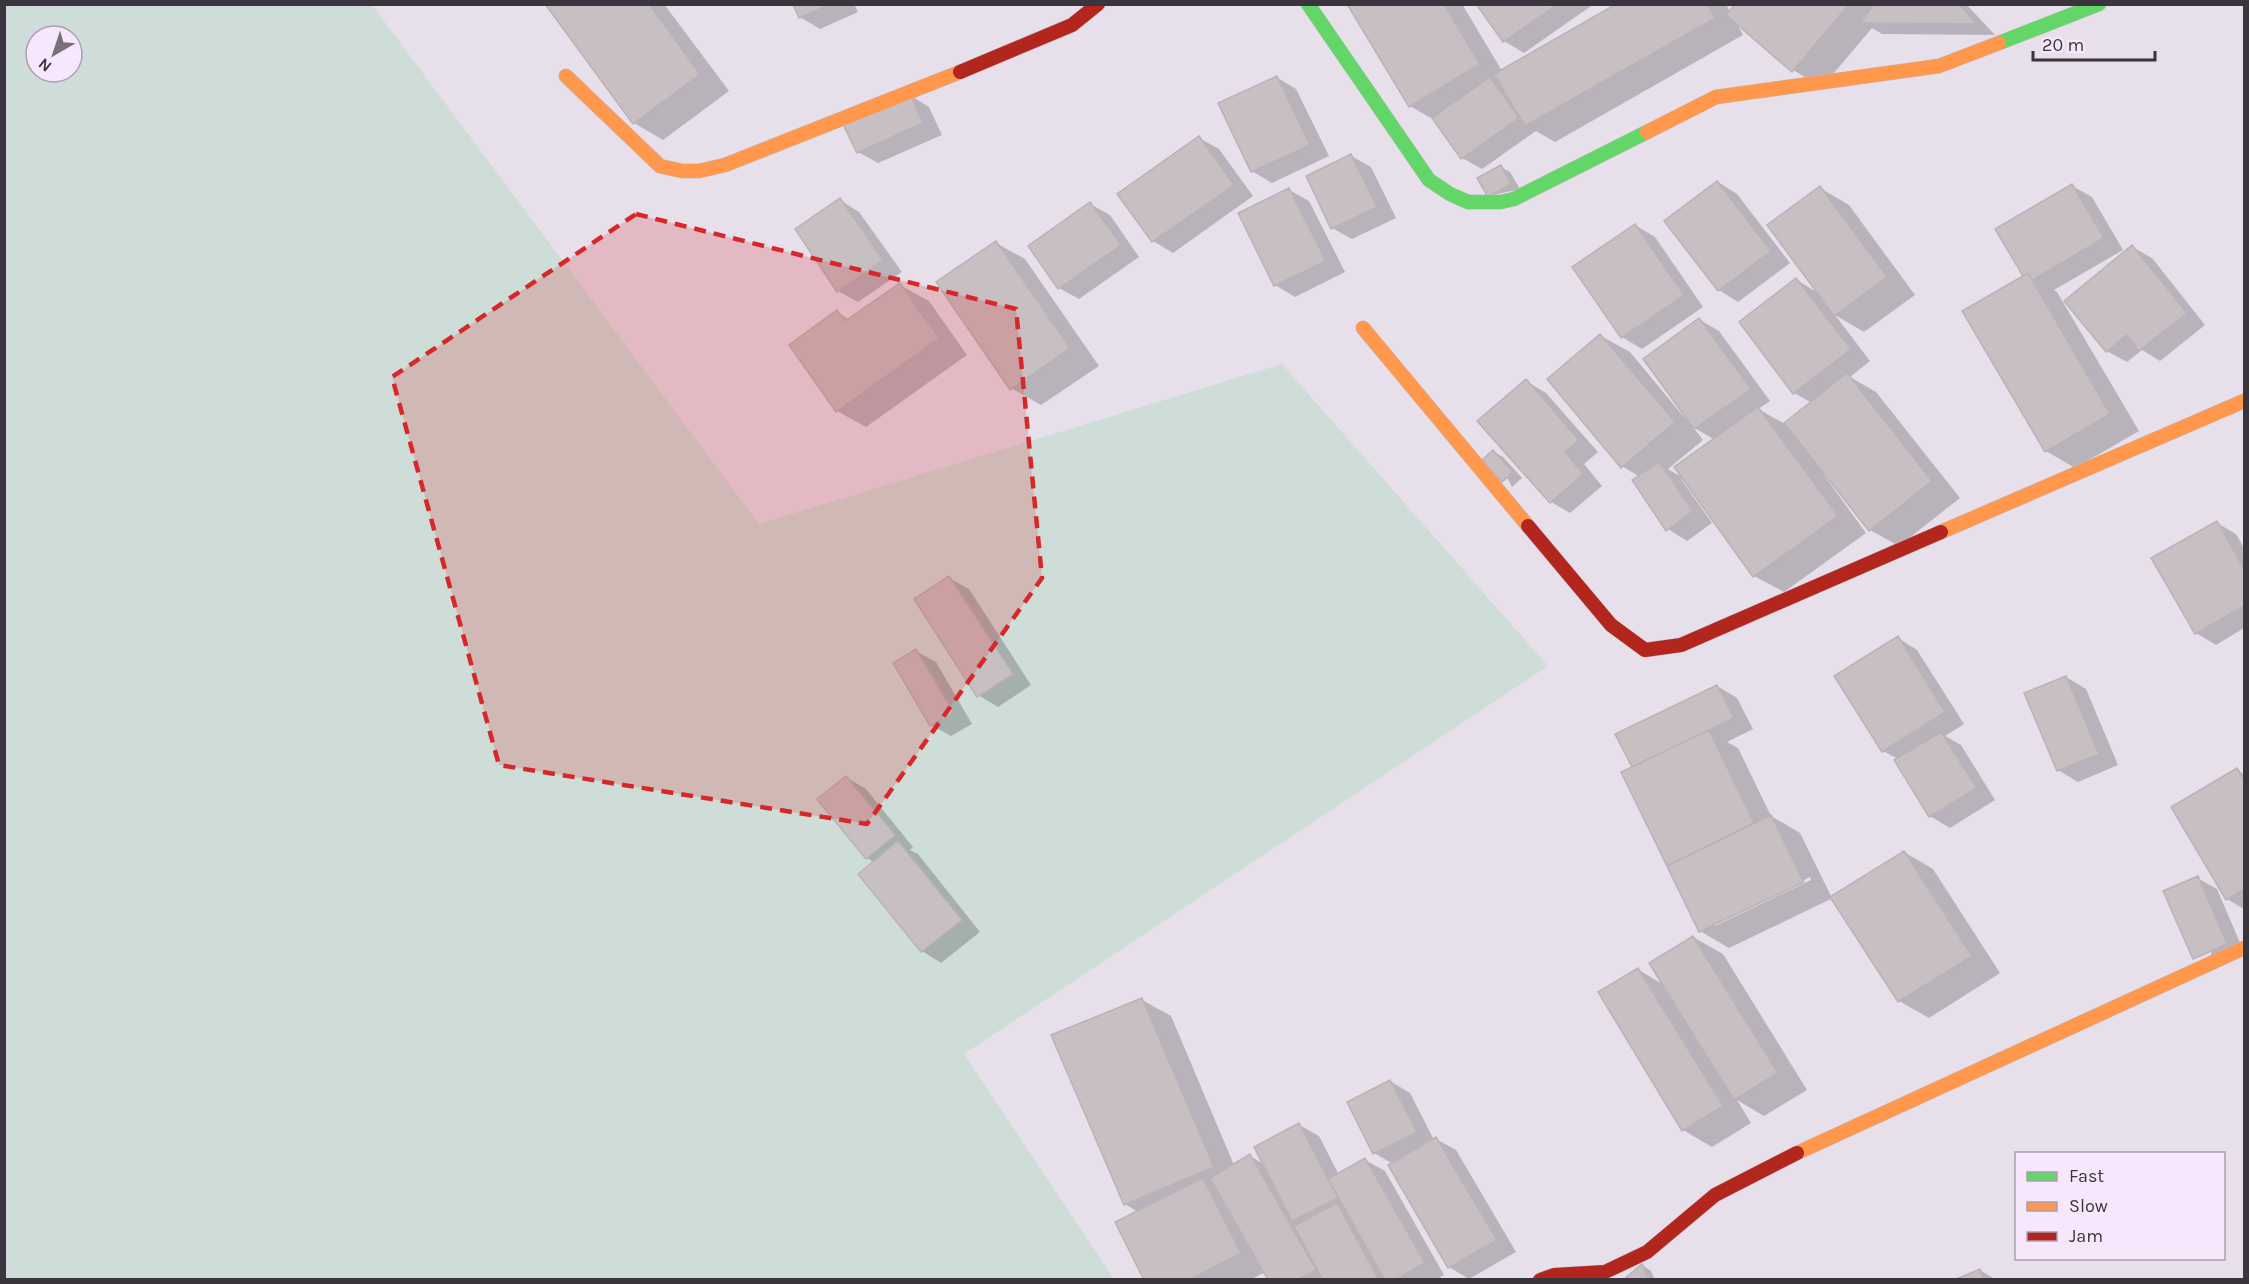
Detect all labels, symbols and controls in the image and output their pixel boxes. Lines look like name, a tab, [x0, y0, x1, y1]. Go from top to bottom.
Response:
north arrow	[24, 24, 84, 84]
scale bar	[2033, 24, 2154, 62]
text: 20 m	[2042, 34, 2084, 56]
text: N	[34, 54, 55, 76]
legend	[2015, 1152, 2225, 1260]
text: Fast	[2069, 1165, 2104, 1187]
text: Slow	[2069, 1195, 2108, 1217]
text: Jam	[2069, 1225, 2103, 1247]

